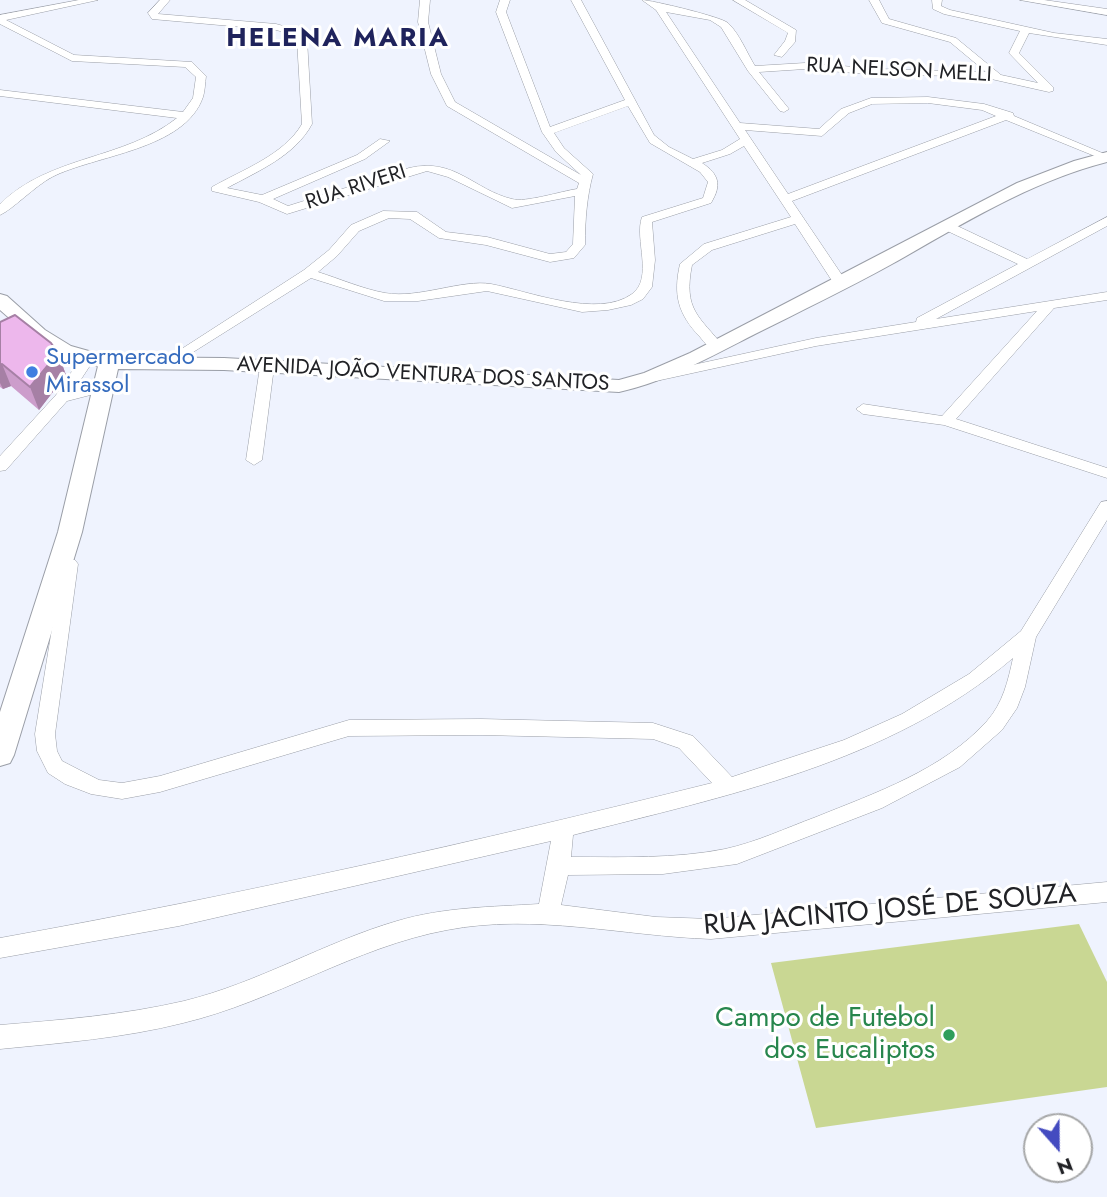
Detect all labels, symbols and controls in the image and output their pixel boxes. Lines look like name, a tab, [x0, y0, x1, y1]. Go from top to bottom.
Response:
district label: HELENA MARIA	[228, 24, 448, 56]
street label: RUA NELSON MELLI	[806, 54, 992, 88]
street label: RUA RIVERI	[303, 160, 409, 216]
place label: Supermercado Mirassol	[46, 344, 195, 400]
street label: AVENIDA JOÃO VENTURA DOS SANTOS	[236, 353, 610, 397]
marker: Supermercado Mirassol	[24, 364, 40, 380]
street label: RUA JACINTO JOSÉ DE SOUZA	[702, 878, 1078, 944]
place label: Campo de Futebol dos Eucaliptos	[715, 1002, 935, 1068]
marker: Campo de Futebol dos Eucaliptos	[941, 1027, 957, 1043]
north arrow	[1023, 1113, 1093, 1183]
text: N	[1053, 1151, 1077, 1182]

